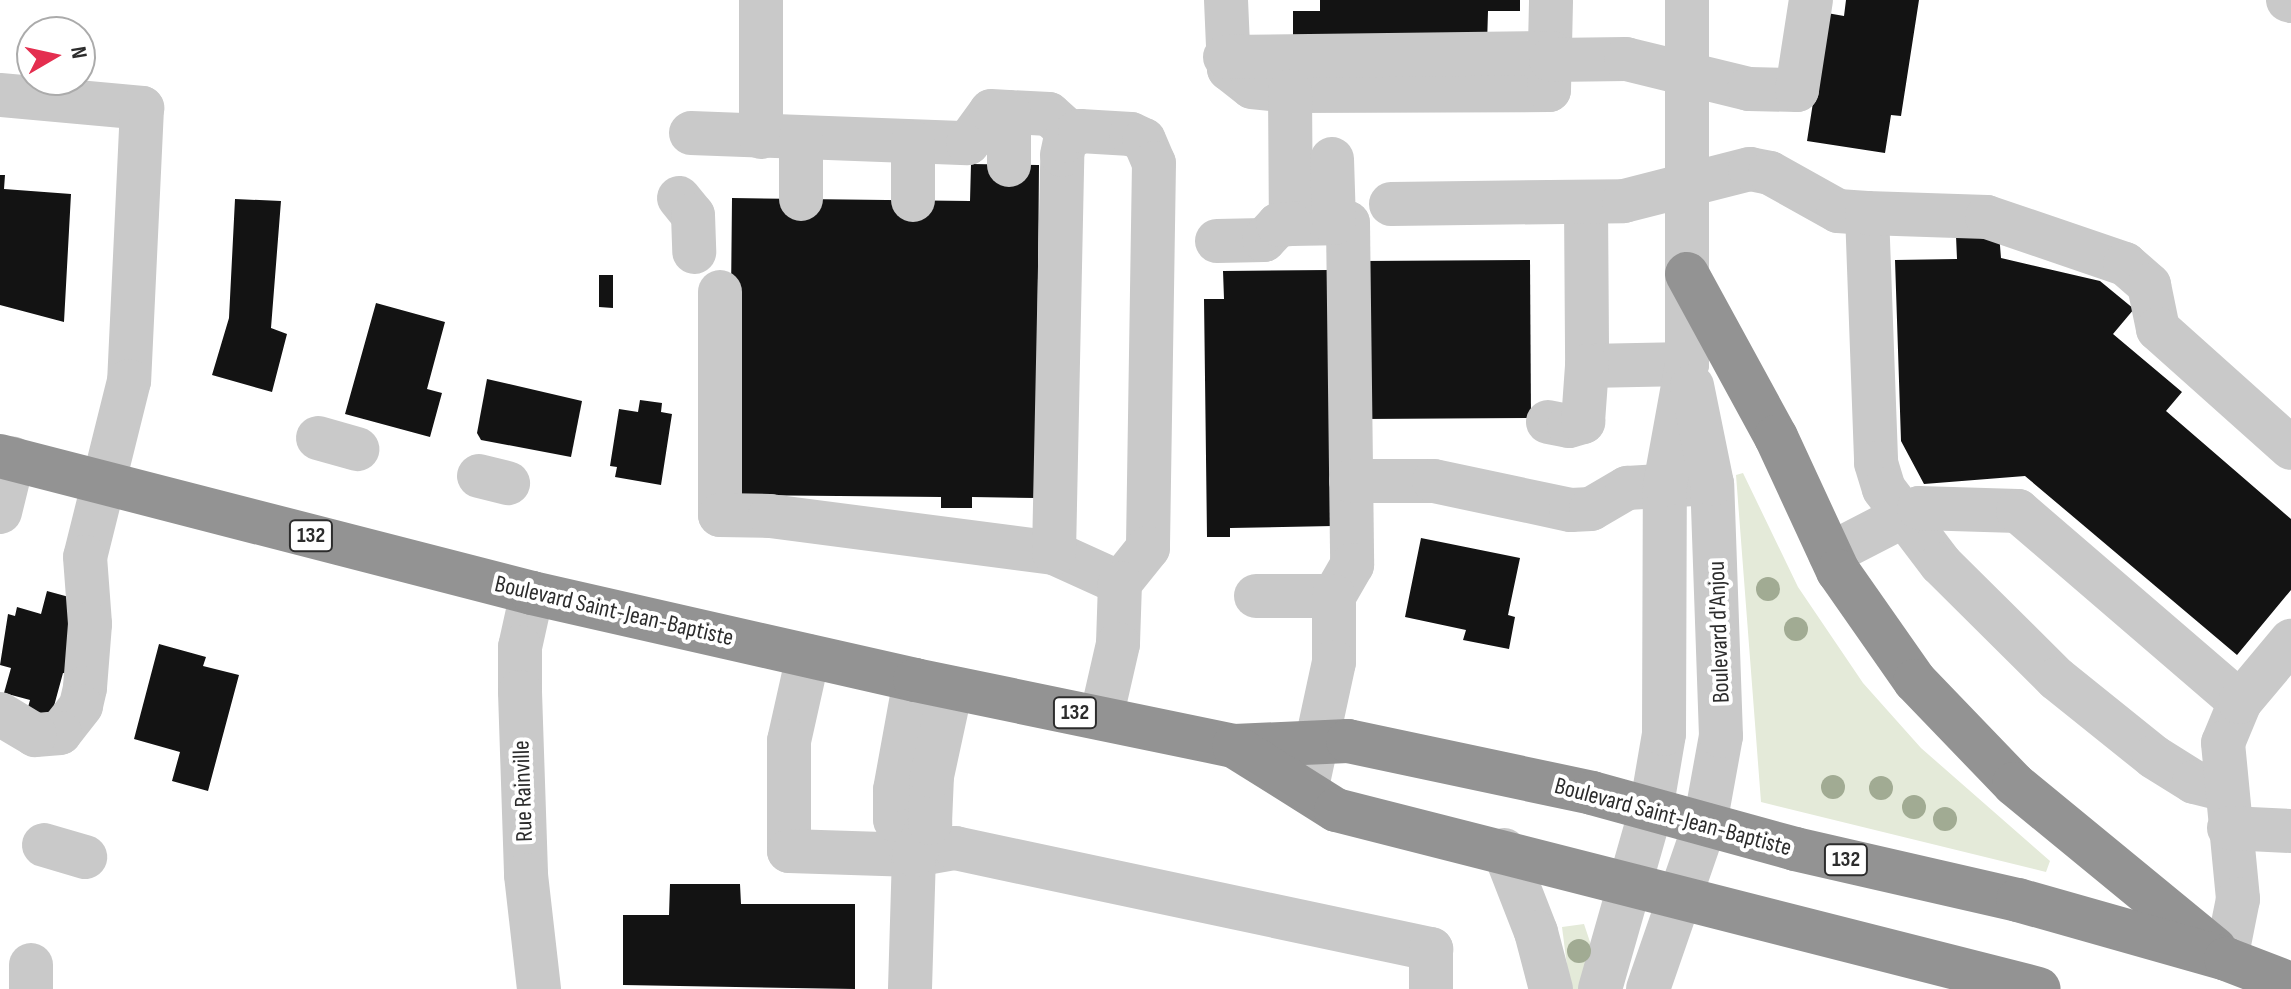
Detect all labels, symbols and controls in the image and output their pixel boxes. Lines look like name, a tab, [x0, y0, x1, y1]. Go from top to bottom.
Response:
north arrow	[16, 16, 96, 96]
text: N	[64, 45, 92, 60]
road number: 132	[287, 518, 335, 554]
street label: Boulevard d'Anjou	[1702, 560, 1736, 704]
street label: Boulevard Saint-Jean-Baptiste	[492, 570, 736, 652]
road number: 132	[1051, 695, 1099, 731]
street label: Rue Rainville	[507, 740, 539, 842]
street label: Boulevard Saint-Jean-Baptiste	[1551, 772, 1795, 862]
road number: 132	[1822, 842, 1870, 878]

